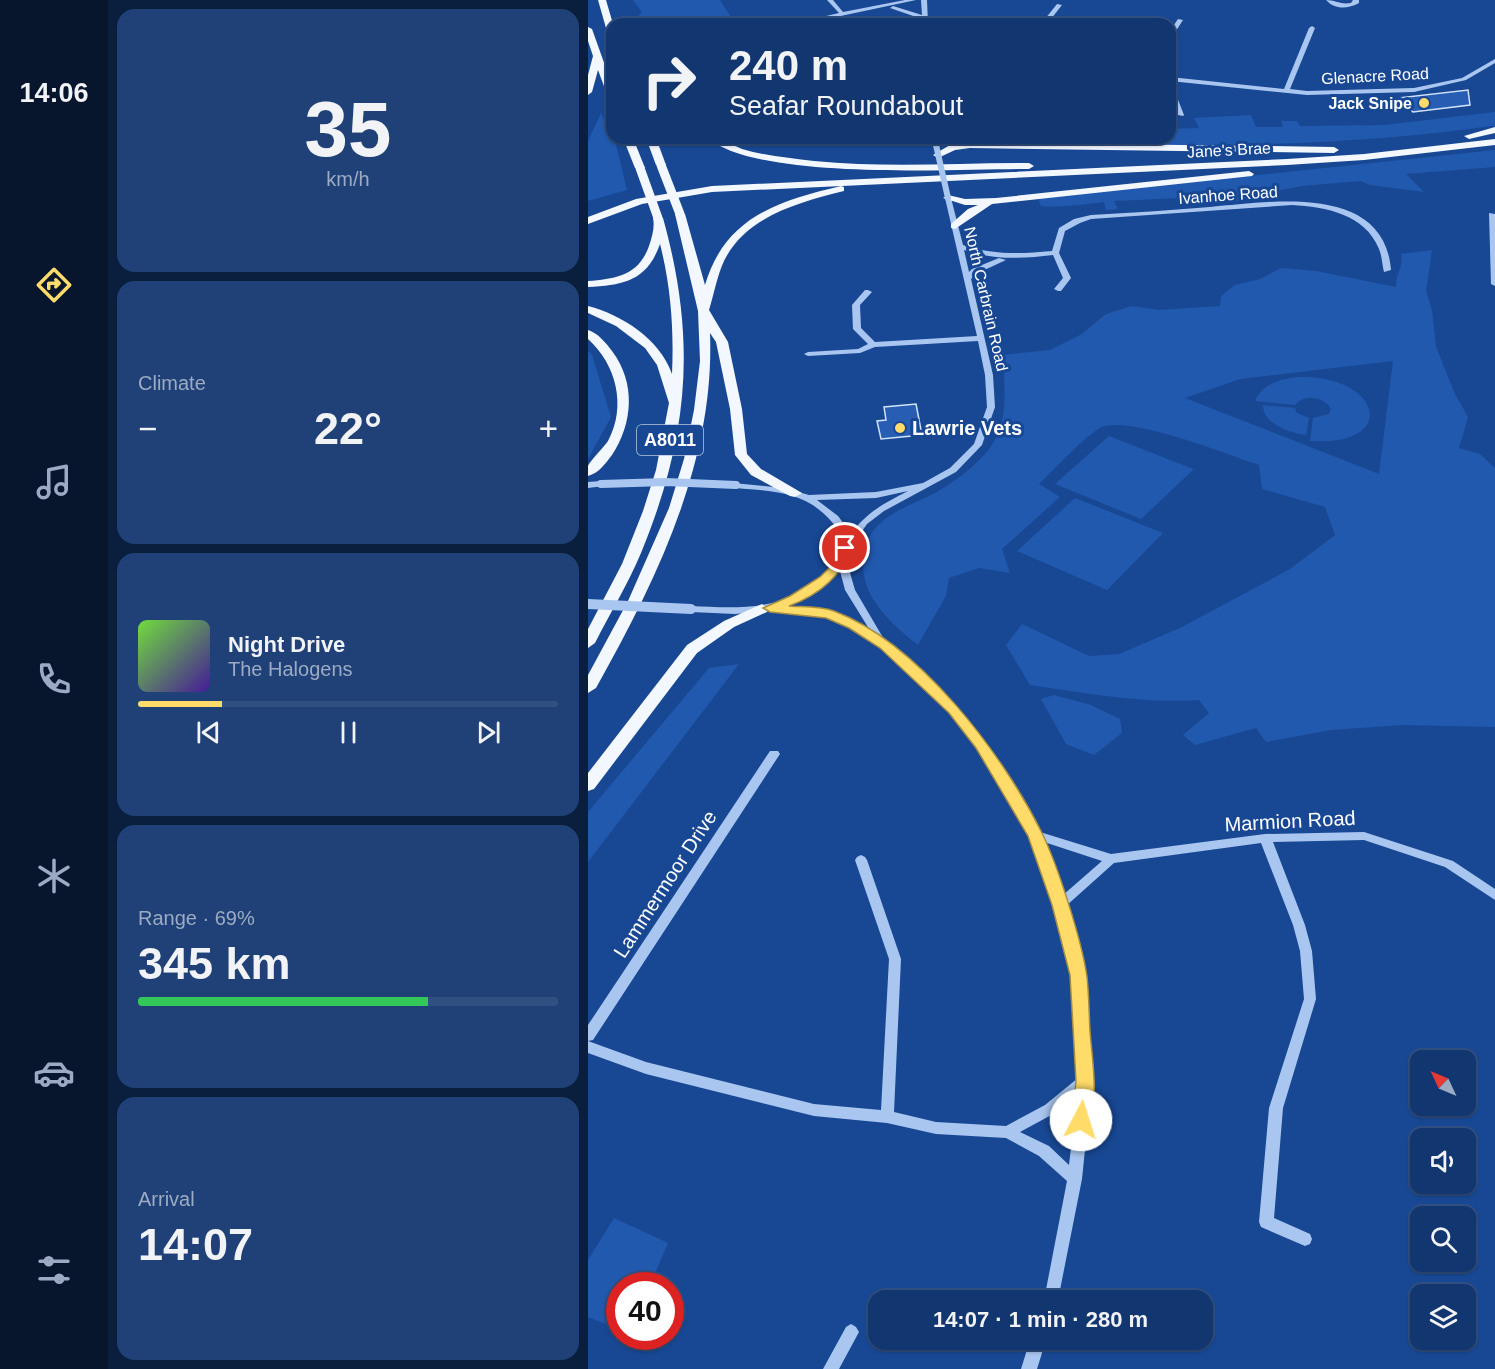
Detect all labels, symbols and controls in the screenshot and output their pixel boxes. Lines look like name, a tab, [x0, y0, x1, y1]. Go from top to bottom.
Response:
icon: right	[630, 42, 708, 120]
text: 240 m	[729, 42, 848, 89]
street label: Glenacre Road	[1321, 65, 1429, 87]
text: 14:06	[19, 78, 89, 108]
text: 35	[305, 85, 391, 173]
text: Seafar Roundabout	[729, 91, 963, 121]
place label: Jack Snipe	[1328, 95, 1412, 112]
marker: Jack Snipe	[1417, 96, 1431, 110]
street label: Jane's Brae	[1187, 139, 1271, 161]
text: km/h	[326, 168, 370, 190]
street label: Ivanhoe Road	[1178, 183, 1278, 207]
street label: North Carbrain Road	[961, 225, 1011, 373]
icon: directions	[33, 264, 75, 306]
text: Climate	[138, 372, 206, 394]
text: 22°	[314, 403, 382, 454]
text: −	[138, 410, 157, 447]
text: +	[539, 410, 558, 447]
place label: Lawrie Vets	[912, 417, 1022, 439]
marker: Lawrie Vets	[893, 421, 907, 435]
road number: A8011	[637, 425, 703, 455]
icon: music	[33, 461, 75, 503]
pin	[819, 522, 870, 573]
icon: arrive	[828, 531, 861, 564]
text: Night Drive	[228, 632, 345, 657]
icon: phone	[33, 658, 75, 700]
text: The Halogens	[228, 658, 353, 680]
icon: previous	[192, 716, 225, 749]
icon: pause	[332, 716, 365, 749]
icon: next	[472, 716, 505, 749]
street label: Lammermoor Drive	[609, 806, 721, 962]
street label: Marmion Road	[1224, 807, 1356, 835]
icon: climate	[33, 855, 75, 897]
text: Range · 69%	[138, 907, 255, 929]
text: 345 km	[138, 938, 291, 989]
north arrow	[1410, 1050, 1476, 1116]
map controls	[1410, 1050, 1476, 1350]
icon: car	[33, 1052, 75, 1094]
position arrow	[1049, 1088, 1113, 1152]
button: sound	[1410, 1128, 1476, 1194]
text: Arrival	[138, 1188, 195, 1210]
button: search	[1410, 1206, 1476, 1272]
text: 14:07	[138, 1219, 253, 1270]
icon: filters	[33, 1249, 75, 1291]
speed limit sign: 40	[606, 1272, 684, 1350]
button: layers	[1410, 1284, 1476, 1350]
text: 14:07 · 1 min · 280 m	[933, 1307, 1148, 1332]

